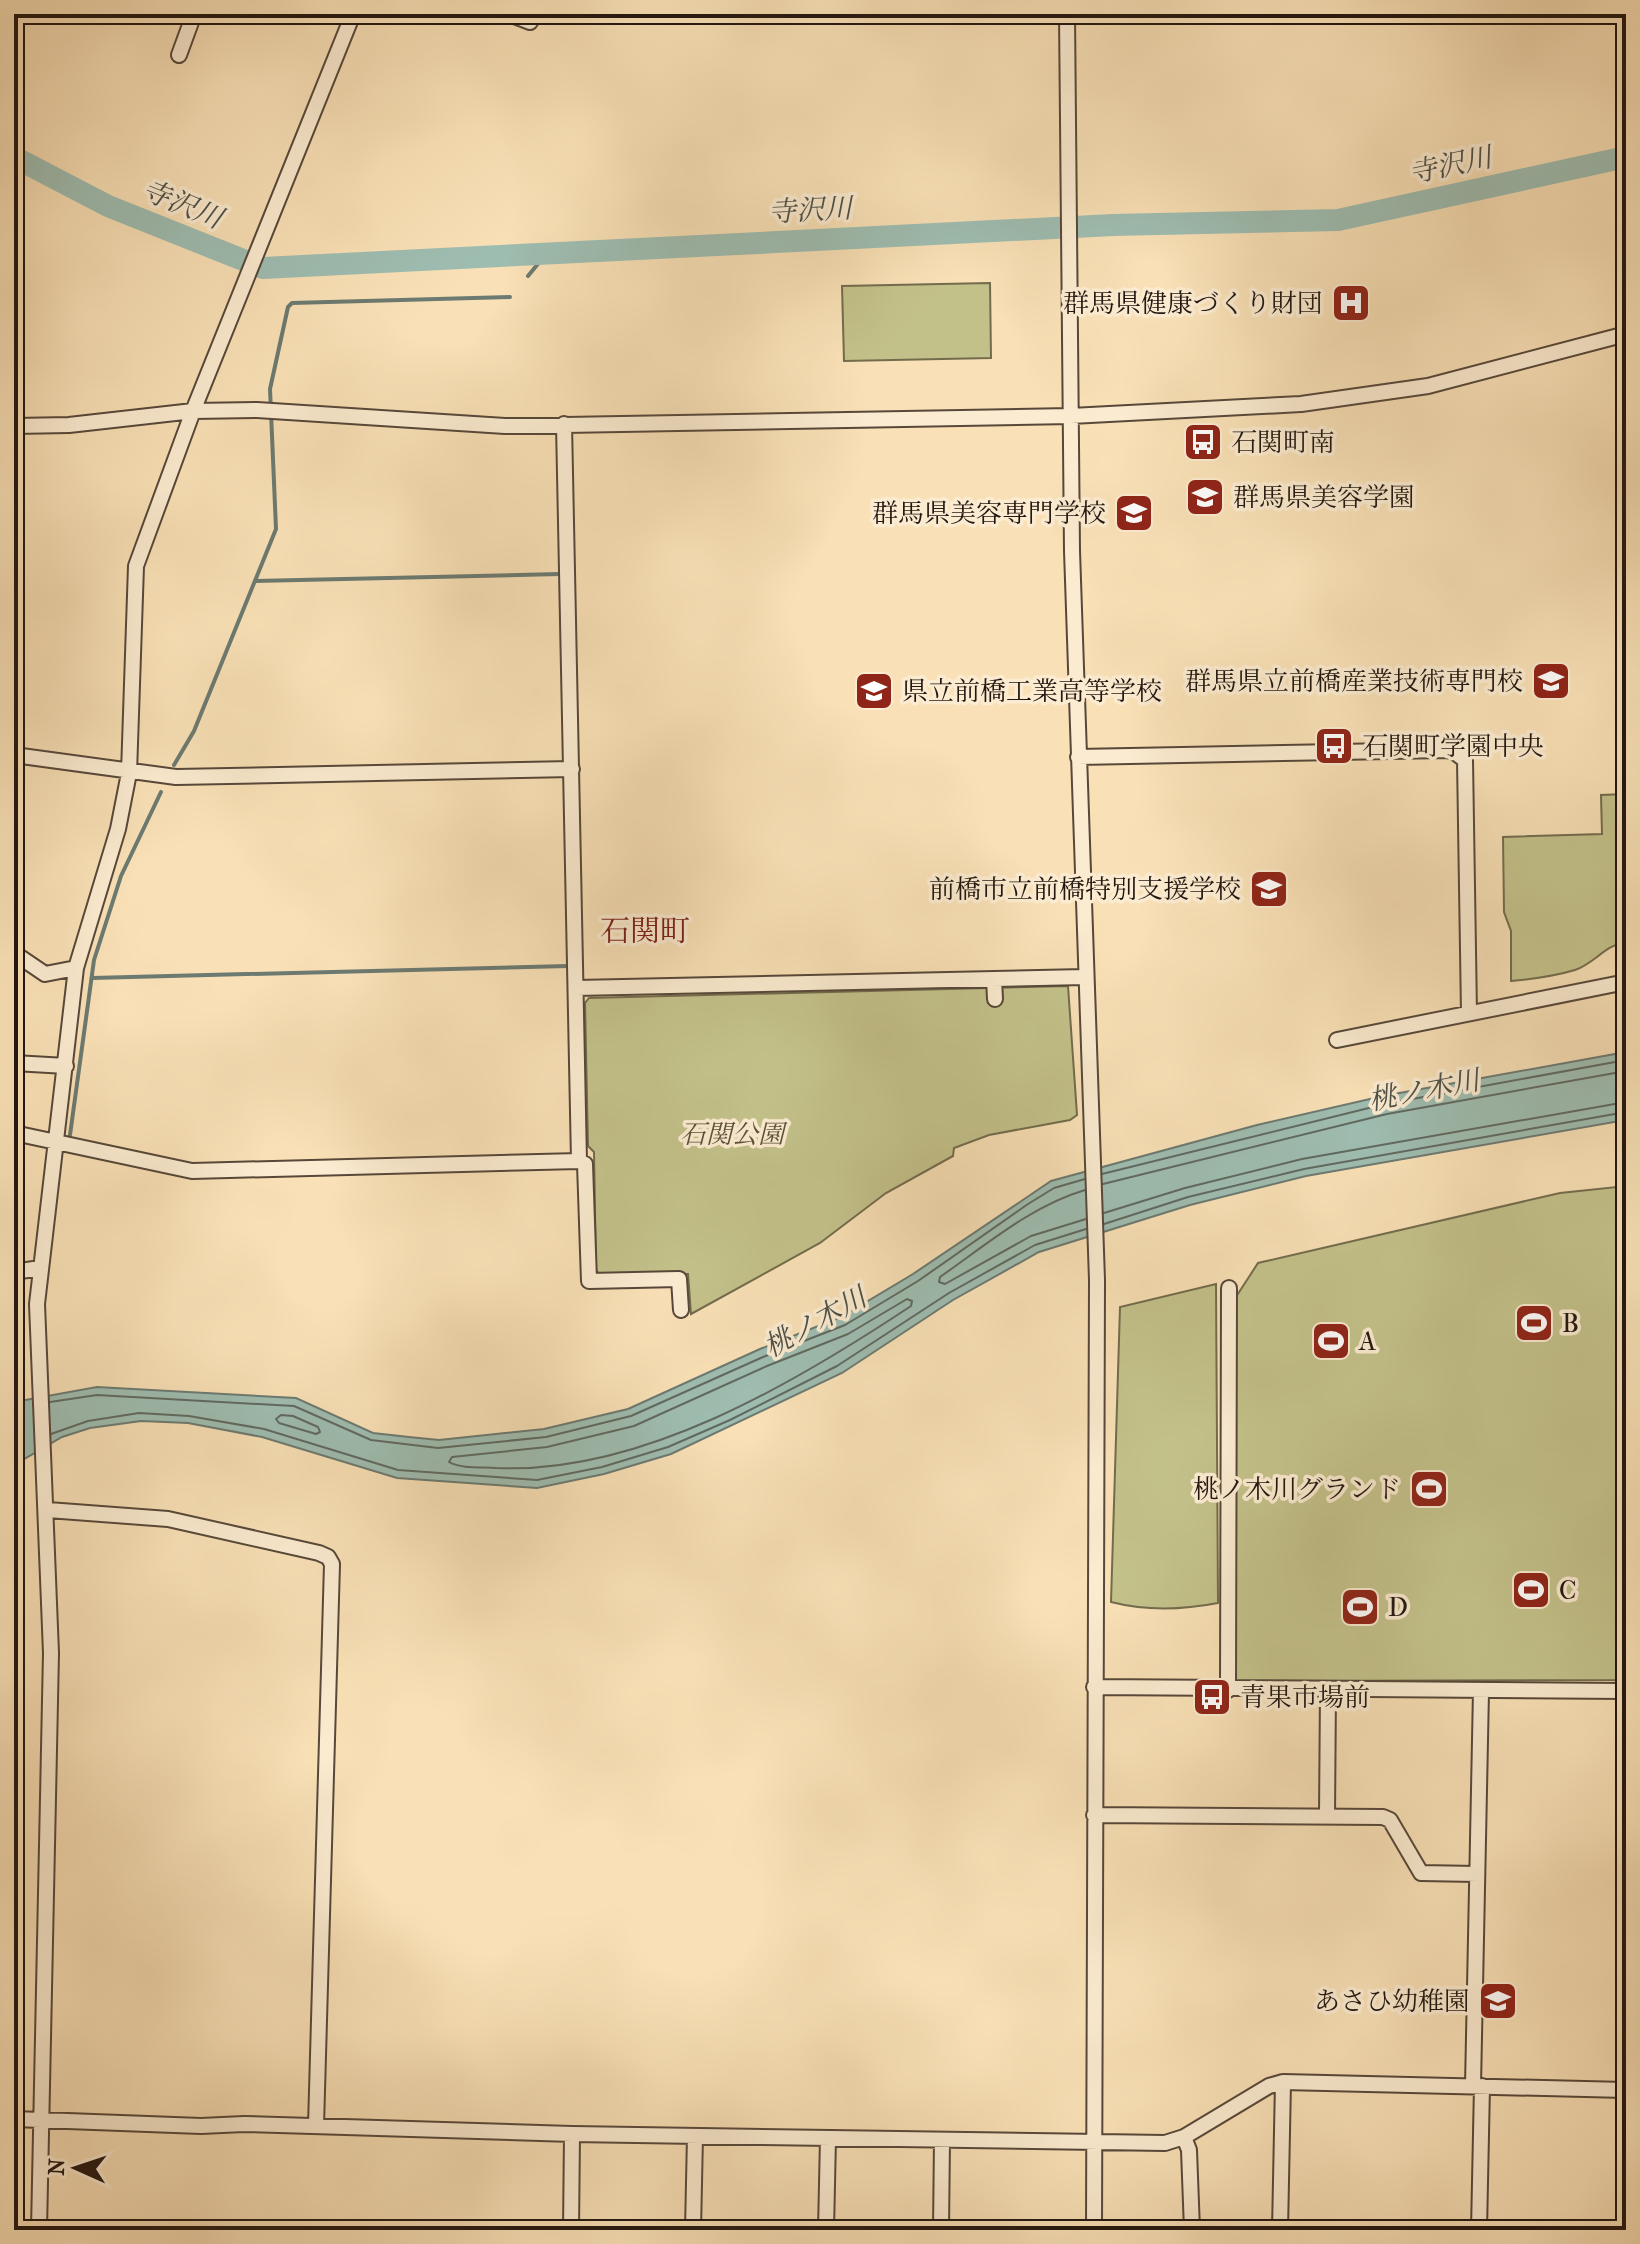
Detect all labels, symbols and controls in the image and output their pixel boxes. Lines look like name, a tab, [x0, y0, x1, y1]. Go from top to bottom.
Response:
water label: 寺沢川	[1405, 140, 1497, 190]
water label: 寺沢川	[137, 173, 230, 236]
water label: 寺沢川	[767, 191, 856, 229]
hospital icon: 群馬県健康づくり財団	[1330, 282, 1372, 324]
place label: 群馬県健康づくり財団	[1063, 288, 1323, 319]
bus stop icon: 石関町南	[1182, 421, 1224, 463]
place label: 石関町南	[1231, 427, 1335, 458]
school or university icon: 群馬県美容学園	[1184, 476, 1226, 518]
place label: 群馬県美容学園	[1233, 482, 1415, 513]
school or university icon: 群馬県美容専門学校	[1113, 492, 1155, 534]
place label: 群馬県美容専門学校	[872, 498, 1106, 529]
school or university icon: 群馬県立前橋産業技術専門校	[1530, 660, 1572, 702]
place label: 群馬県立前橋産業技術専門校	[1185, 666, 1523, 697]
school or university icon: 県立前橋工業高等学校	[853, 670, 895, 712]
place label: 県立前橋工業高等学校	[902, 676, 1162, 707]
bus stop icon: 石関町学園中央	[1313, 725, 1355, 767]
place label: 石関町学園中央	[1362, 731, 1544, 762]
school or university icon: 前橋市立前橋特別支援学校	[1248, 868, 1290, 910]
place label: 前橋市立前橋特別支援学校	[929, 874, 1241, 905]
district label: 石関町	[600, 914, 690, 949]
water label: 桃ノ木川	[1366, 1063, 1485, 1117]
park label: 石関公園	[680, 1119, 788, 1150]
water label: 桃ノ木川	[758, 1279, 875, 1364]
sports icon: B	[1513, 1302, 1555, 1344]
place label: B	[1562, 1308, 1579, 1339]
sports icon: A	[1310, 1320, 1352, 1362]
place label: A	[1358, 1326, 1377, 1357]
sports icon: 桃ノ木川グランド	[1408, 1468, 1450, 1510]
place label: 桃ノ木川グランド	[1193, 1474, 1401, 1505]
sports icon: C	[1510, 1569, 1552, 1611]
place label: C	[1559, 1575, 1577, 1606]
sports icon: D	[1339, 1586, 1381, 1628]
place label: D	[1388, 1592, 1408, 1623]
bus stop icon: 青果市場前	[1191, 1676, 1233, 1718]
place label: 青果市場前	[1240, 1682, 1370, 1713]
school or university icon: あさひ幼稚園	[1477, 1980, 1519, 2022]
place label: あさひ幼稚園	[1314, 1986, 1470, 2017]
north arrow	[36, 2128, 116, 2208]
text: N	[44, 2158, 70, 2176]

